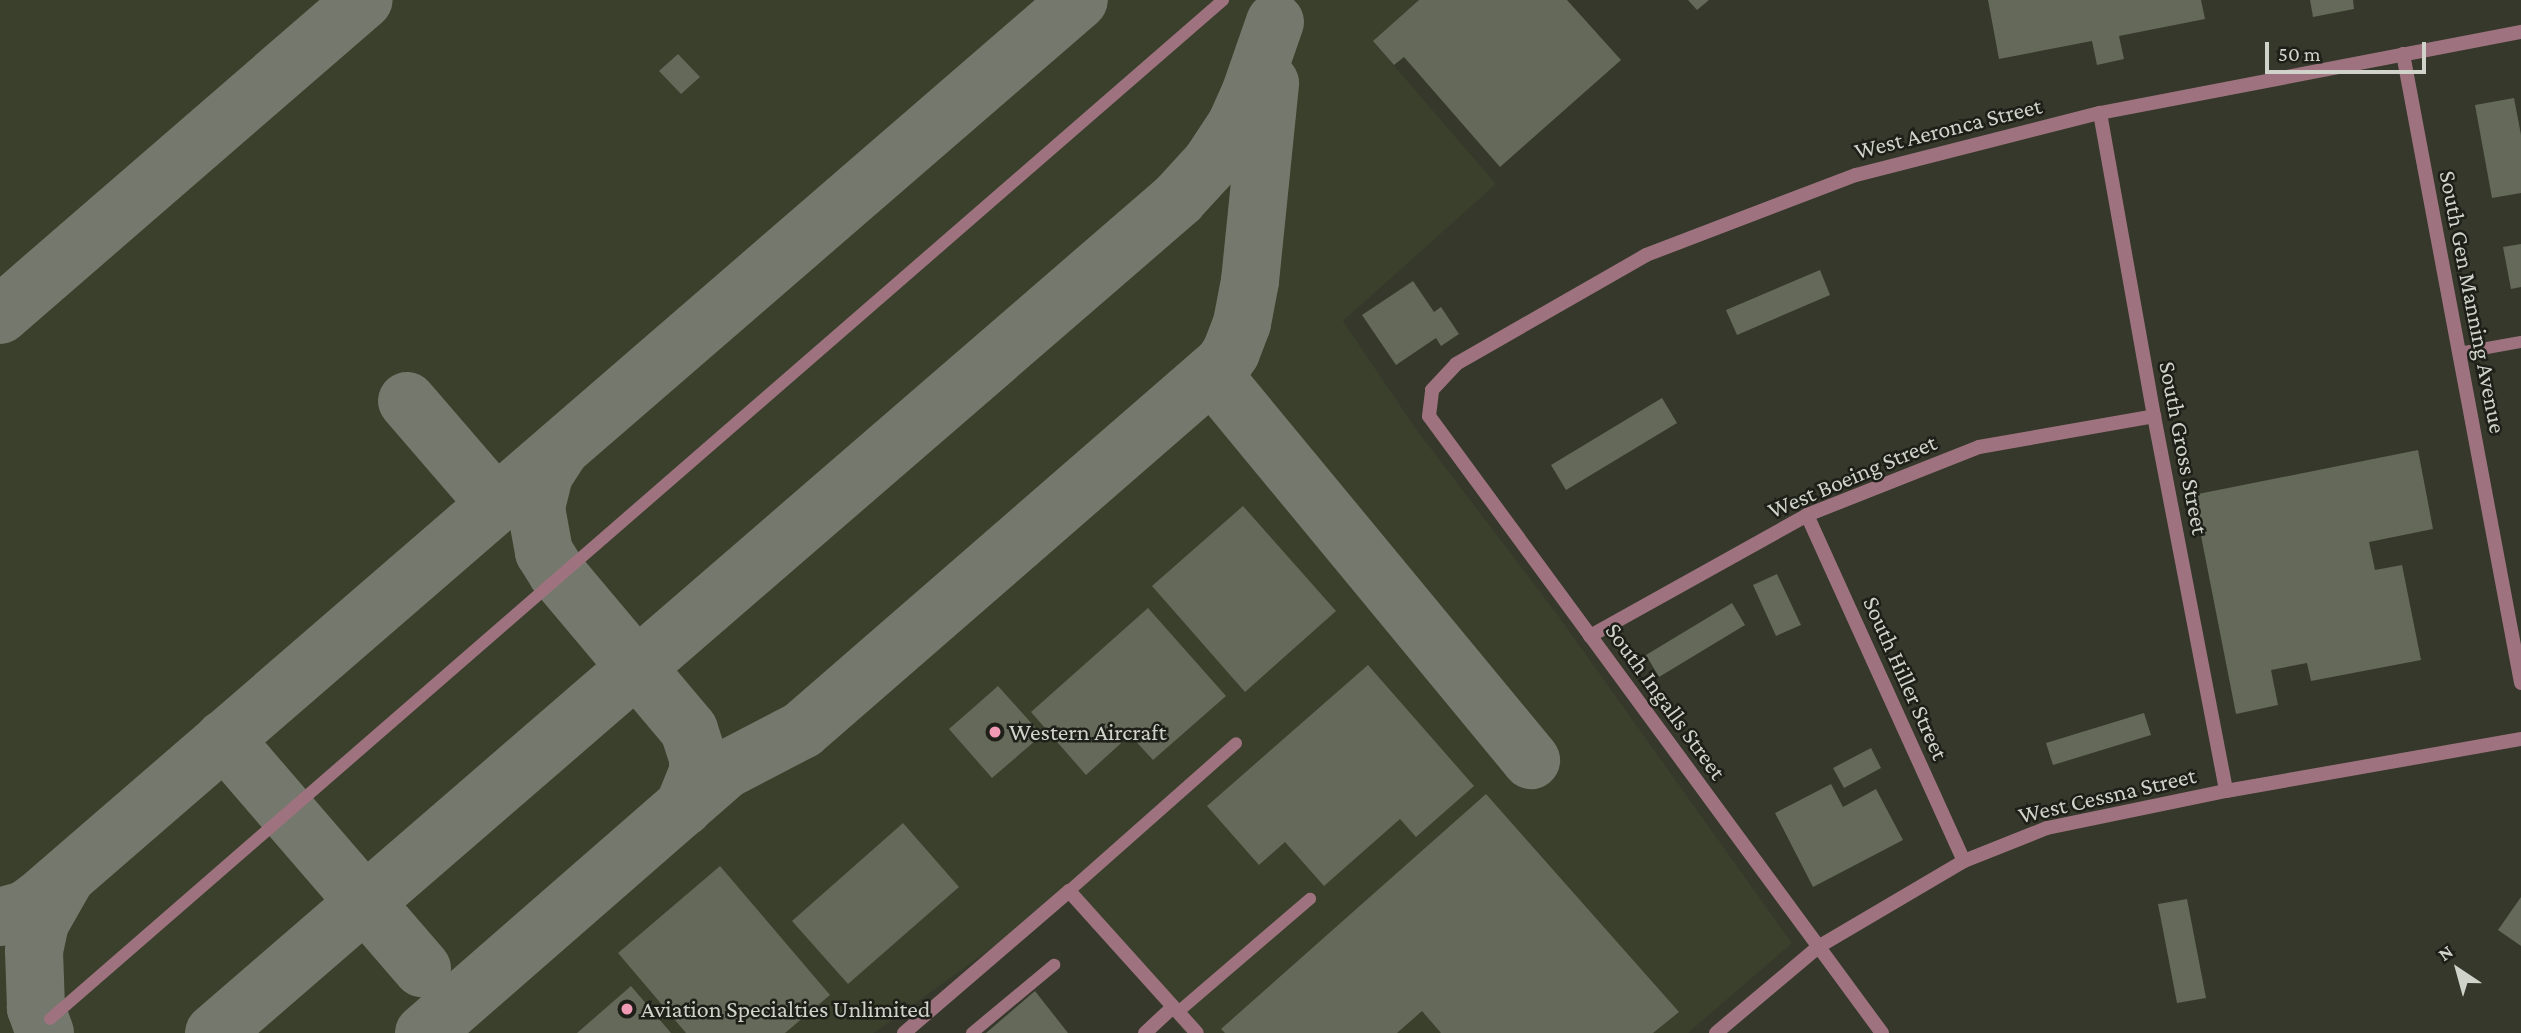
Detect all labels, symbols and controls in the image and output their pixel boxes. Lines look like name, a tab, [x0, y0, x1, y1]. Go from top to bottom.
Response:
scale bar	[2269, 28, 2430, 72]
text: 50 m	[2278, 42, 2321, 66]
street label: West Aeronca Street	[1851, 91, 2045, 165]
street label: South Gen Manning Avenue	[2433, 168, 2513, 436]
street label: South Gross Street	[2153, 359, 2215, 537]
street label: West Boeing Street	[1763, 427, 1941, 525]
street label: South Hiller Street	[1857, 592, 1955, 764]
street label: South Ingalls Street	[1599, 617, 1733, 785]
place label: Western Aircraft	[1009, 718, 1166, 746]
marker: Western Aircraft	[987, 724, 1003, 740]
street label: West Cessna Street	[2015, 761, 2199, 829]
north arrow	[2423, 935, 2493, 1005]
text: N	[2434, 940, 2457, 965]
place label: Aviation Specialties Unlimited	[641, 995, 930, 1023]
marker: Aviation Specialties Unlimited	[619, 1001, 635, 1017]

